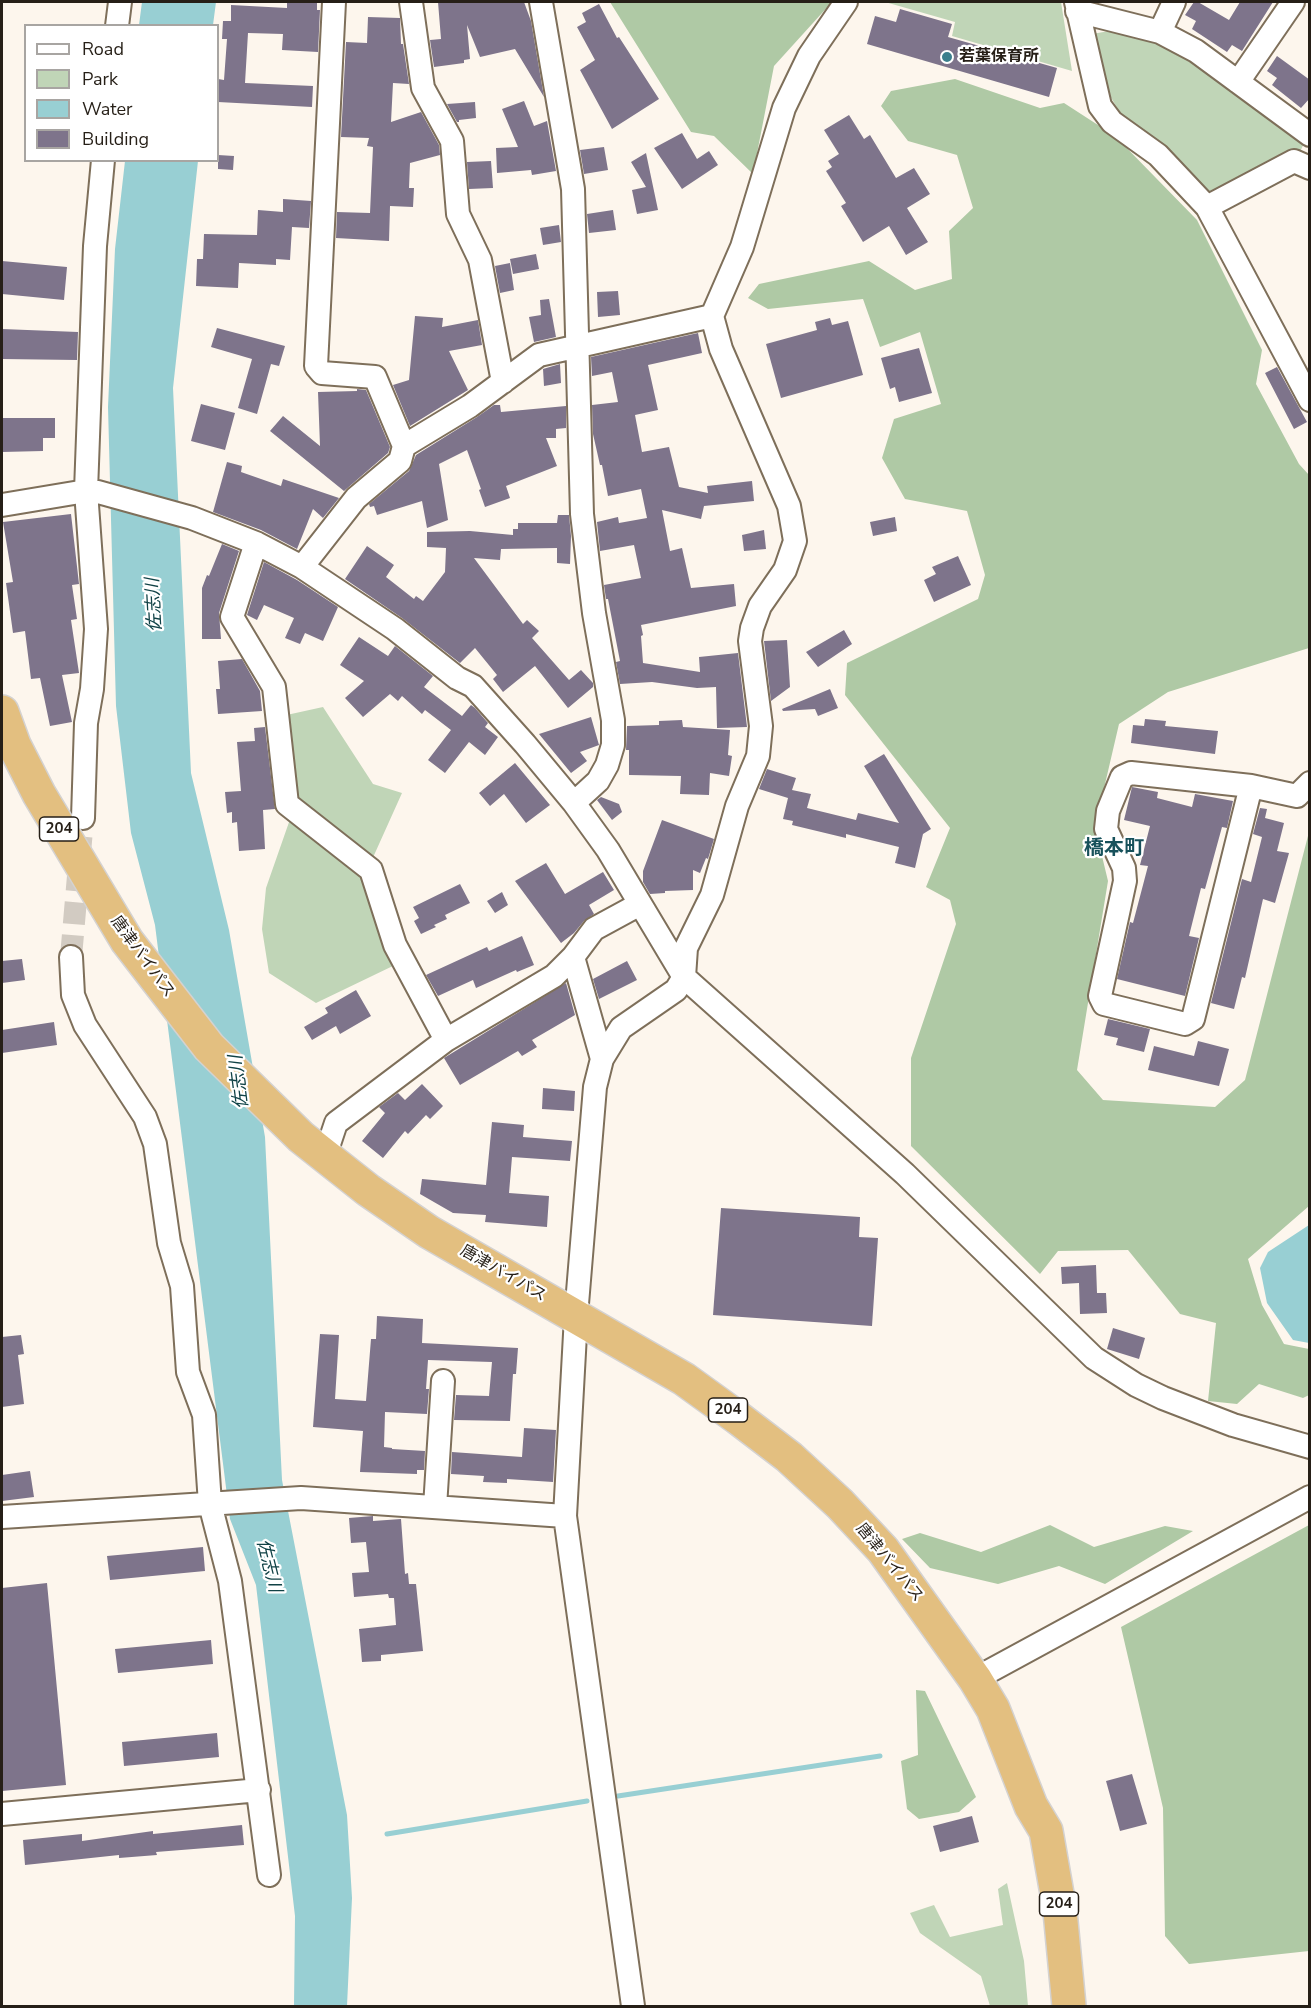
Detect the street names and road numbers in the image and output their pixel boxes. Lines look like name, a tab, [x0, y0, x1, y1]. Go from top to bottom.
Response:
road number: 204	[40, 817, 78, 841]
street label: 唐津バイパス	[106, 913, 178, 1001]
street label: 唐津バイパス	[457, 1242, 549, 1306]
road number: 204	[708, 1398, 748, 1422]
street label: 唐津バイパス	[851, 1520, 927, 1606]
road number: 204	[1040, 1892, 1078, 1916]

